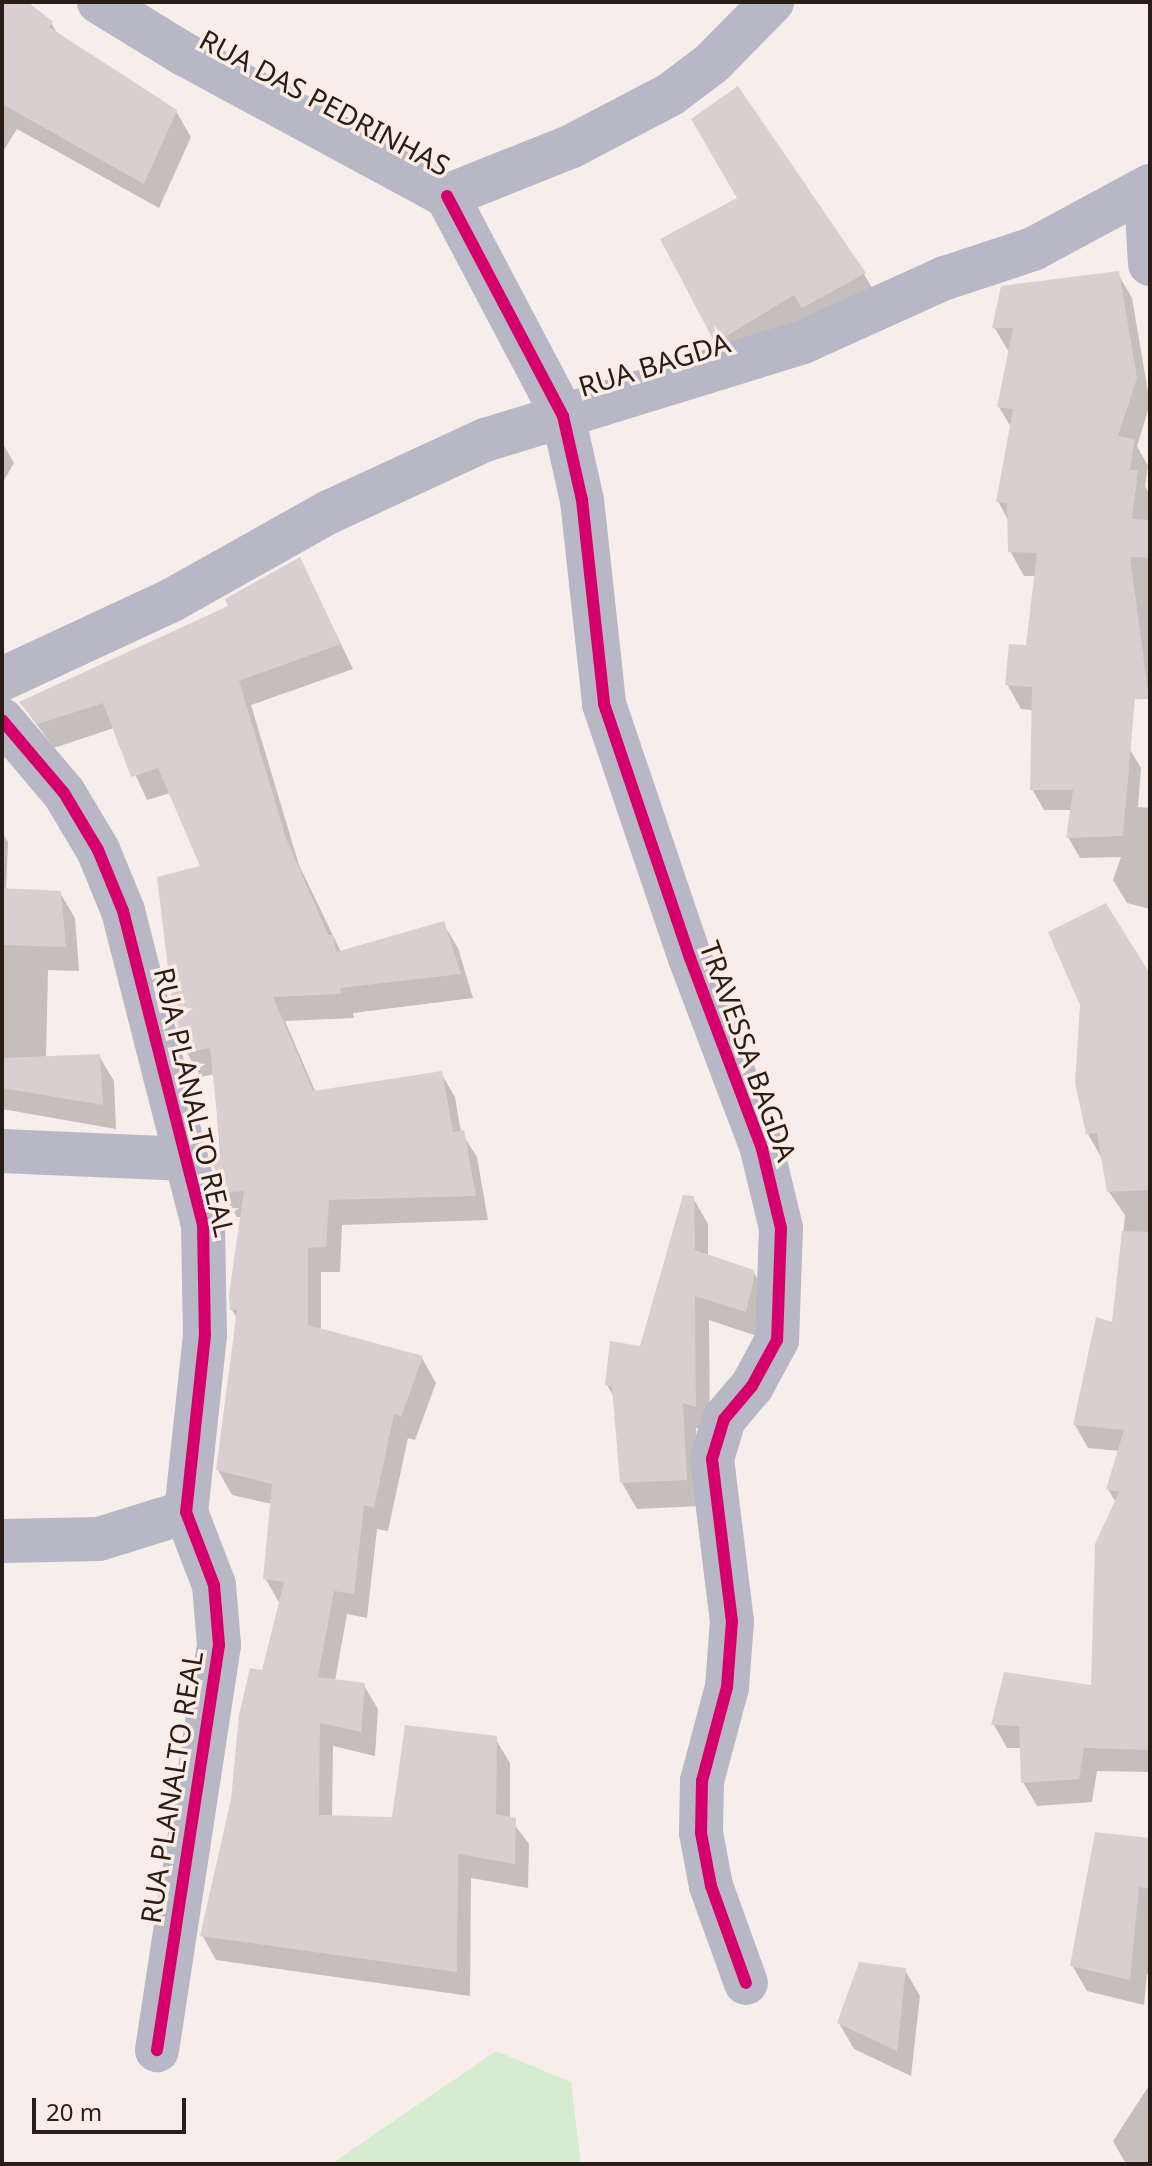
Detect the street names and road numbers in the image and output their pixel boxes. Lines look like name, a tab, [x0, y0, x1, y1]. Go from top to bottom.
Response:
street label: RUA DAS PEDRINHAS	[194, 22, 456, 182]
street label: RUA BAGDA	[574, 325, 734, 403]
street label: TRAVESSA BAGDA	[694, 936, 804, 1166]
street label: RUA PLANALTO REAL	[148, 964, 242, 1240]
street label: RUA PLANALTO REAL	[133, 1648, 209, 1926]

